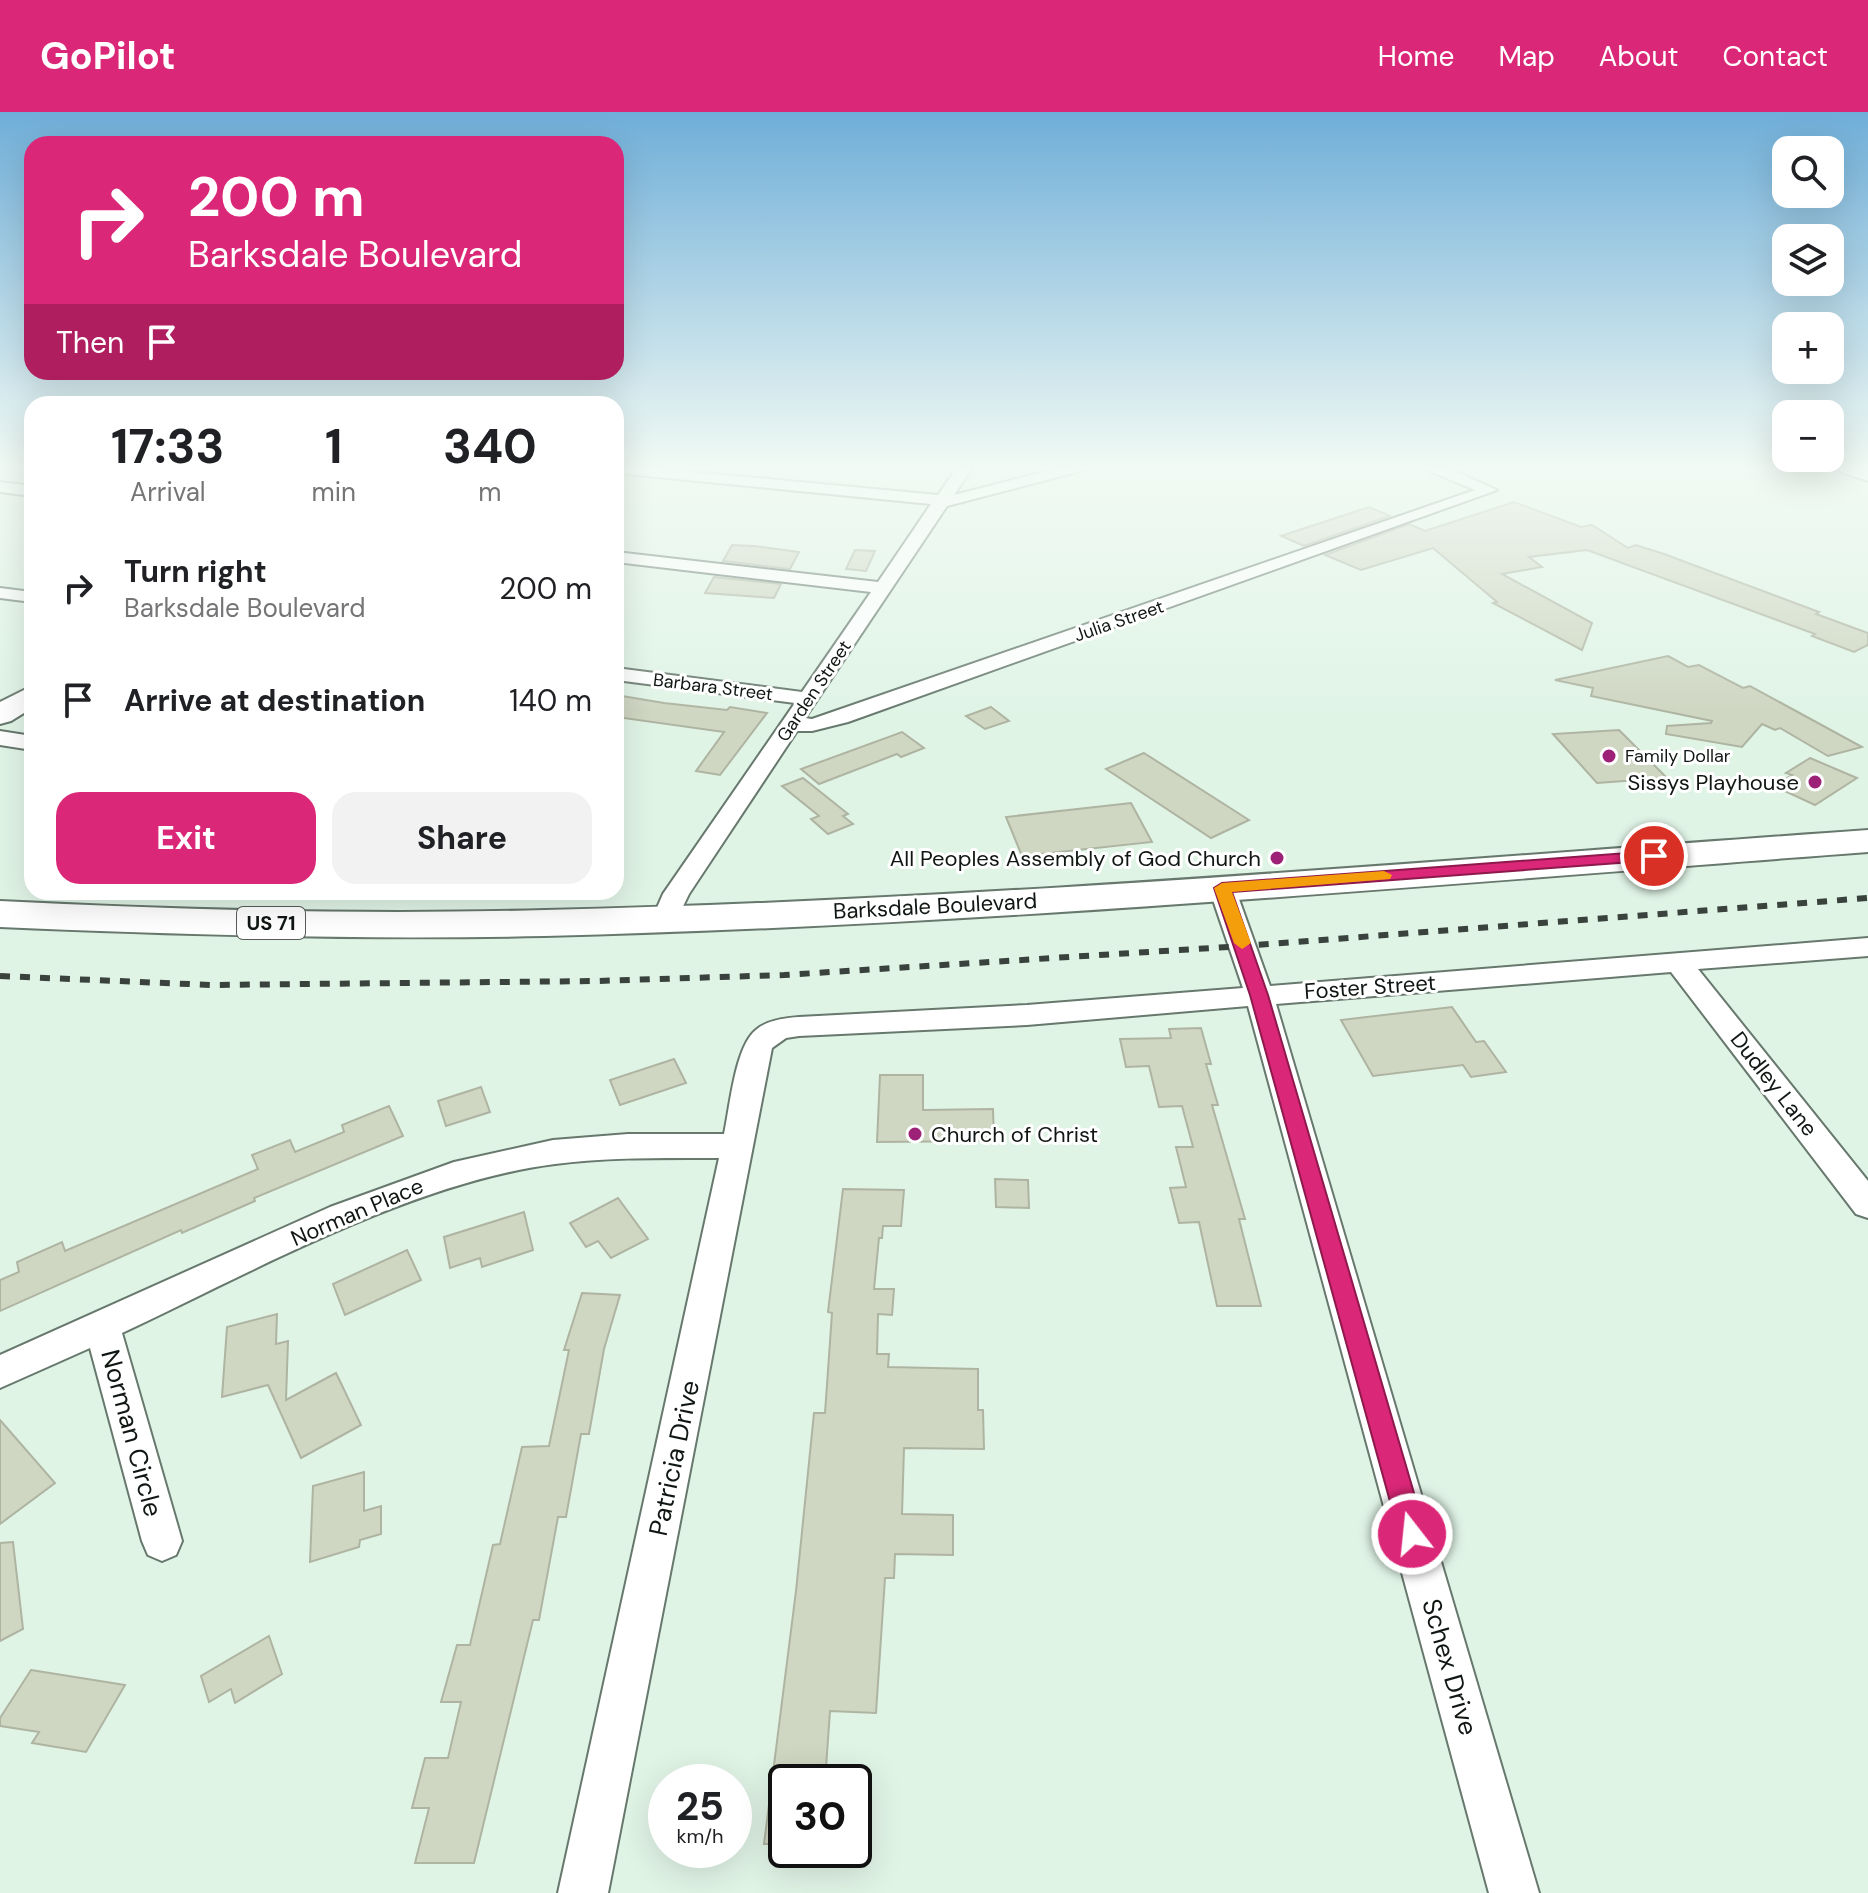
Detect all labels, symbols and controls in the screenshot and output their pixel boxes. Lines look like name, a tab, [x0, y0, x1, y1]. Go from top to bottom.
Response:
text: GoPilot	[40, 31, 176, 81]
text: Home	[1378, 38, 1454, 75]
text: Map	[1498, 38, 1555, 75]
text: About	[1599, 38, 1678, 75]
text: Contact	[1722, 38, 1828, 75]
map controls	[1772, 136, 1844, 472]
button: search	[1772, 136, 1844, 208]
text: 200 m	[188, 160, 365, 233]
icon: right	[56, 168, 160, 272]
button: layers	[1772, 224, 1844, 296]
text: Barksdale Boulevard	[188, 231, 522, 278]
button: +	[1772, 312, 1844, 384]
icon: arrive	[140, 320, 184, 364]
text: Then	[56, 323, 124, 362]
button: −	[1772, 400, 1844, 472]
text: 17:33	[111, 415, 224, 478]
text: 1	[325, 415, 342, 478]
text: 340	[443, 415, 537, 478]
text: Arrival	[130, 475, 206, 509]
text: min	[312, 475, 356, 509]
text: m	[478, 475, 502, 509]
text: Turn right	[124, 552, 267, 591]
icon: right	[56, 566, 100, 610]
text: 200 m	[499, 569, 592, 608]
text: Barksdale Boulevard	[124, 591, 365, 625]
street label: Julia Street	[1071, 594, 1167, 648]
street label: Garden Street	[771, 636, 857, 746]
street label: Barbara Street	[652, 668, 774, 706]
icon: arrive	[56, 678, 100, 722]
text: Arrive at destination	[124, 681, 425, 720]
text: 140 m	[509, 681, 592, 720]
place label: Family Dollar	[1625, 744, 1731, 768]
marker: Family Dollar	[1600, 747, 1618, 765]
place label: Sissys Playhouse	[1627, 768, 1799, 797]
marker: Sissys Playhouse	[1806, 773, 1824, 791]
button: Exit	[56, 792, 316, 884]
button: Share	[332, 792, 592, 884]
pin	[1620, 822, 1688, 890]
icon: arrive	[1632, 834, 1676, 878]
place label: All Peoples Assembly of God Church	[890, 844, 1261, 873]
marker: All Peoples Assembly of God Church	[1268, 849, 1286, 867]
street label: Barksdale Boulevard	[832, 886, 1038, 926]
road number: US 71	[237, 907, 305, 939]
street label: Foster Street	[1303, 968, 1437, 1006]
street label: Dudley Lane	[1724, 1026, 1824, 1142]
place label: Church of Christ	[931, 1120, 1098, 1149]
marker: Church of Christ	[906, 1125, 924, 1143]
street label: Norman Place	[286, 1171, 428, 1253]
street label: Norman Circle	[93, 1346, 171, 1520]
street label: Patricia Drive	[641, 1377, 707, 1539]
position arrow	[1370, 1492, 1454, 1576]
street label: Schex Drive	[1414, 1595, 1486, 1739]
speed limit sign: 30	[768, 1764, 872, 1868]
text: 25	[676, 1780, 724, 1832]
text: km/h	[676, 1823, 724, 1849]

